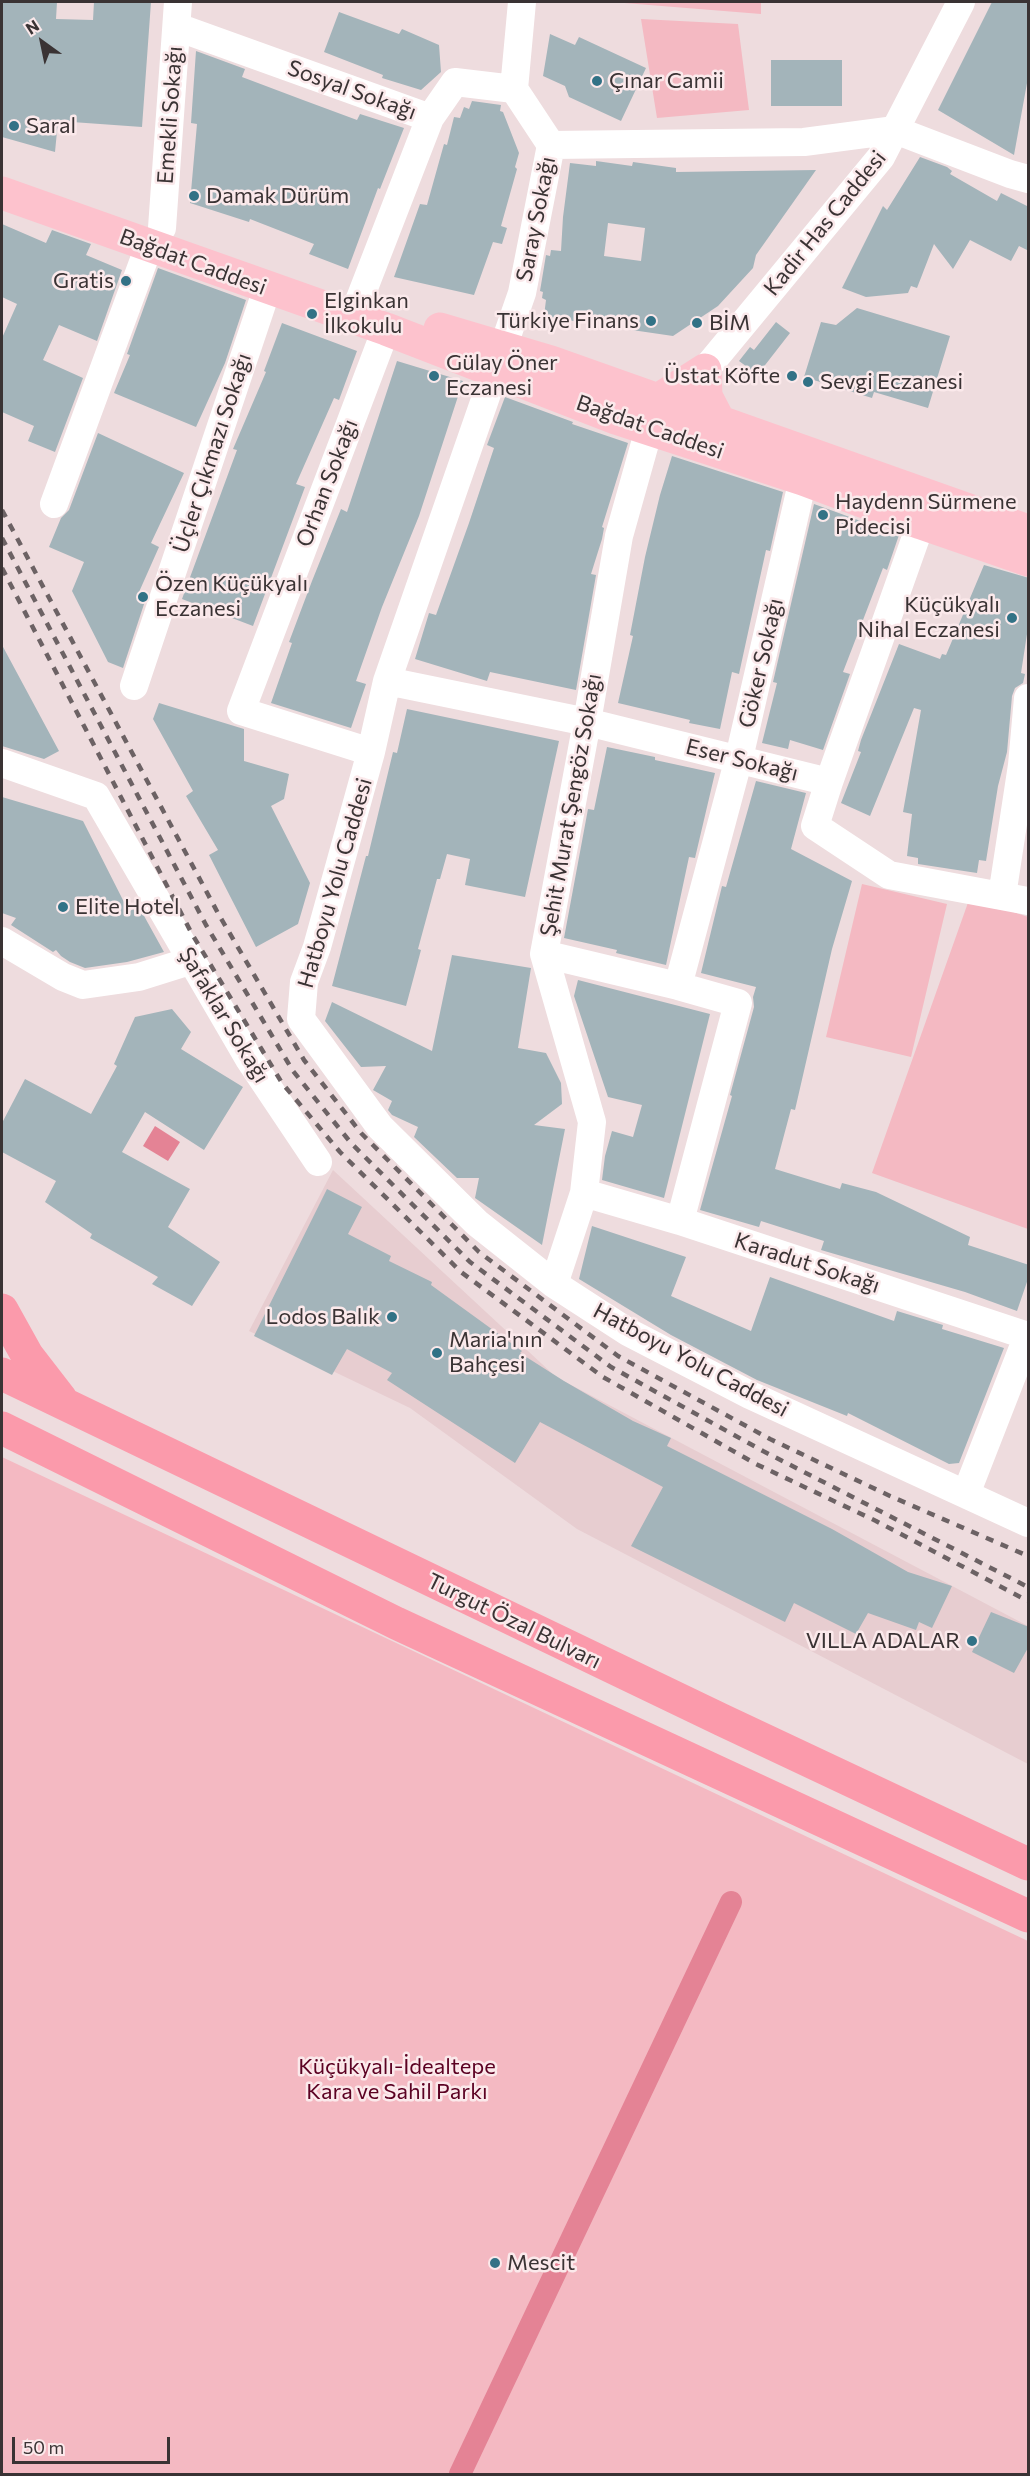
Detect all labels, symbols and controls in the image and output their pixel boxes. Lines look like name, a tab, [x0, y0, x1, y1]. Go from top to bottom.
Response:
north arrow	[12, 12, 72, 72]
text: N	[22, 15, 42, 38]
street label: Emekli Sokağı	[152, 45, 188, 185]
street label: Sosyal Sokağı	[284, 54, 420, 126]
place label: Çınar Camii	[609, 68, 724, 94]
marker: Çınar Camii	[590, 74, 604, 88]
place label: Saral	[26, 113, 76, 139]
marker: Saral	[7, 119, 21, 133]
street label: Kadir Has Caddesi	[758, 145, 892, 301]
street label: Saray Sokağı	[511, 154, 561, 284]
place label: Damak Dürüm	[206, 183, 349, 209]
marker: Damak Dürüm	[187, 189, 201, 203]
street label: Bağdat Caddesi	[116, 223, 270, 301]
place label: Gratis	[53, 268, 114, 294]
marker: Gratis	[119, 274, 133, 288]
place label: Elginkan İlkokulu	[324, 288, 409, 340]
marker: Elginkan İlkokulu	[305, 307, 319, 321]
place label: Türkiye Finans	[496, 308, 639, 334]
place label: BİM	[709, 310, 750, 336]
marker: Türkiye Finans	[644, 314, 658, 328]
marker: BİM	[690, 316, 704, 330]
street label: Üçler Çıkmazı Sokağı	[167, 350, 257, 556]
place label: Gülay Öner Eczanesi	[446, 350, 558, 402]
place label: Üstat Köfte	[664, 363, 780, 389]
marker: Gülay Öner Eczanesi	[427, 369, 441, 383]
marker: Üstat Köfte	[785, 369, 799, 383]
place label: Sevgi Eczanesi	[820, 369, 963, 395]
marker: Sevgi Eczanesi	[801, 375, 815, 389]
street label: Bağdat Caddesi	[573, 389, 727, 465]
street label: Orhan Sokağı	[291, 415, 363, 551]
place label: Haydenn Sürmene Pidecisi	[835, 489, 1017, 540]
marker: Haydenn Sürmene Pidecisi	[816, 508, 830, 522]
place label: Özen Küçükyalı Eczanesi	[155, 571, 308, 622]
marker: Özen Küçükyalı Eczanesi	[136, 590, 150, 604]
place label: Küçükyalı Nihal Eczanesi	[858, 592, 1000, 644]
street label: Göker Sokağı	[733, 596, 789, 730]
marker: Küçükyalı Nihal Eczanesi	[1005, 611, 1019, 625]
street label: Şehit Murat Şengöz Sokağı	[535, 671, 607, 939]
street label: Eser Sokağı	[683, 733, 801, 787]
street label: Hatboyu Yolu Caddesi	[292, 775, 378, 991]
place label: Elite Hotel	[75, 894, 180, 920]
marker: Elite Hotel	[56, 900, 70, 914]
street label: Şafaklar Sokağı	[173, 942, 275, 1088]
street label: Karadut Sokağı	[731, 1227, 883, 1299]
street label: Hatboyu Yolu Caddesi	[589, 1297, 793, 1423]
place label: Lodos Balık	[266, 1304, 380, 1330]
marker: Lodos Balık	[385, 1310, 399, 1324]
place label: Maria'nın Bahçesi	[449, 1327, 543, 1378]
marker: Maria'nın Bahçesi	[430, 1346, 444, 1360]
street label: Turgut Özal Bulvarı	[423, 1567, 605, 1675]
place label: VILLA ADALAR	[806, 1628, 960, 1654]
marker: VILLA ADALAR	[965, 1634, 979, 1648]
park label: Küçükyalı-İdealtepe Kara ve Sahil Parkı	[298, 2054, 496, 2106]
place label: Mescit	[507, 2250, 575, 2276]
marker: Mescit	[488, 2256, 502, 2270]
scale bar	[15, 2425, 172, 2463]
text: 50 m	[23, 2436, 64, 2458]

